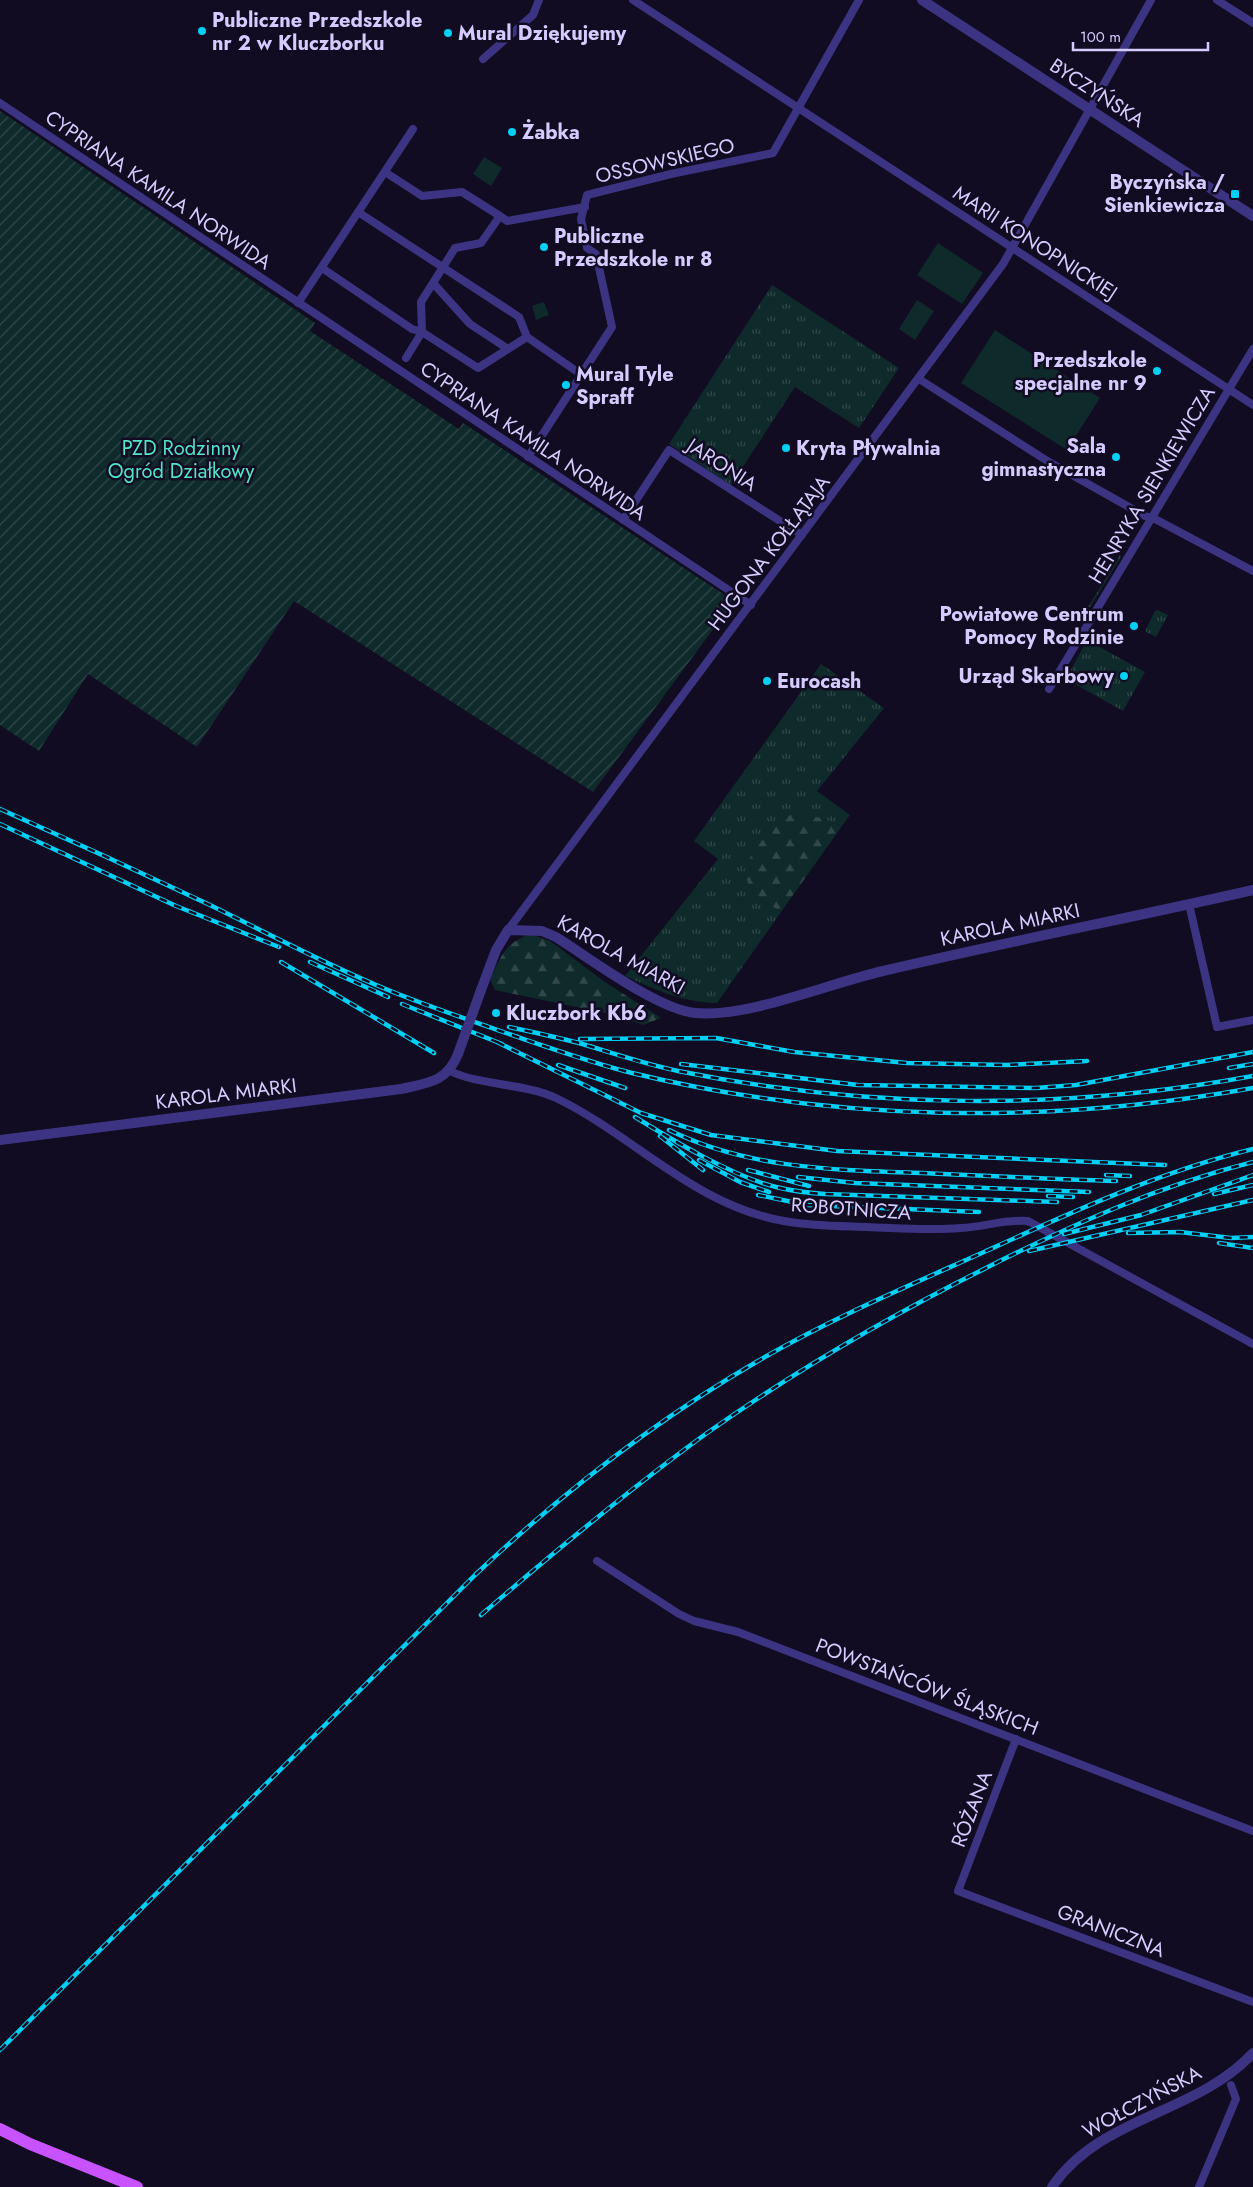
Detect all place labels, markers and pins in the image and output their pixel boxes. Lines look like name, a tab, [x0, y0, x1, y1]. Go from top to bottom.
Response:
place label: Publiczne Przedszkole nr 2 w Kluczborku	[212, 6, 422, 58]
place label: Mural Dziękujemy	[458, 19, 627, 48]
marker: Publiczne Przedszkole nr 2 w Kluczborku	[196, 25, 208, 37]
marker: Mural Dziękujemy	[442, 27, 454, 39]
place label: Żabka	[522, 118, 580, 147]
marker: Żabka	[506, 126, 518, 138]
place label: Byczyńska / Sienkiewicza	[1104, 168, 1225, 220]
marker: Byczyńska / Sienkiewicza	[1229, 188, 1241, 200]
place label: Publiczne Przedszkole nr 8	[554, 222, 713, 274]
marker: Publiczne Przedszkole nr 8	[538, 241, 550, 253]
place label: Przedszkole specjalne nr 9	[1015, 346, 1147, 398]
place label: Mural Tyle Spraff	[576, 360, 674, 412]
marker: Przedszkole specjalne nr 9	[1151, 365, 1163, 377]
marker: Mural Tyle Spraff	[560, 379, 572, 391]
place label: Sala gimnastyczna	[981, 432, 1106, 484]
place label: Kryta Pływalnia	[796, 434, 940, 463]
marker: Kryta Pływalnia	[780, 442, 792, 454]
marker: Sala gimnastyczna	[1110, 451, 1122, 463]
place label: Powiatowe Centrum Pomocy Rodzinie	[939, 600, 1124, 652]
marker: Powiatowe Centrum Pomocy Rodzinie	[1128, 620, 1140, 632]
place label: Urząd Skarbowy	[958, 662, 1115, 691]
place label: Eurocash	[777, 667, 861, 696]
marker: Urząd Skarbowy	[1118, 670, 1130, 682]
marker: Eurocash	[761, 675, 773, 687]
place label: Kluczbork Kb6	[506, 999, 647, 1028]
marker: Kluczbork Kb6	[490, 1007, 502, 1019]

